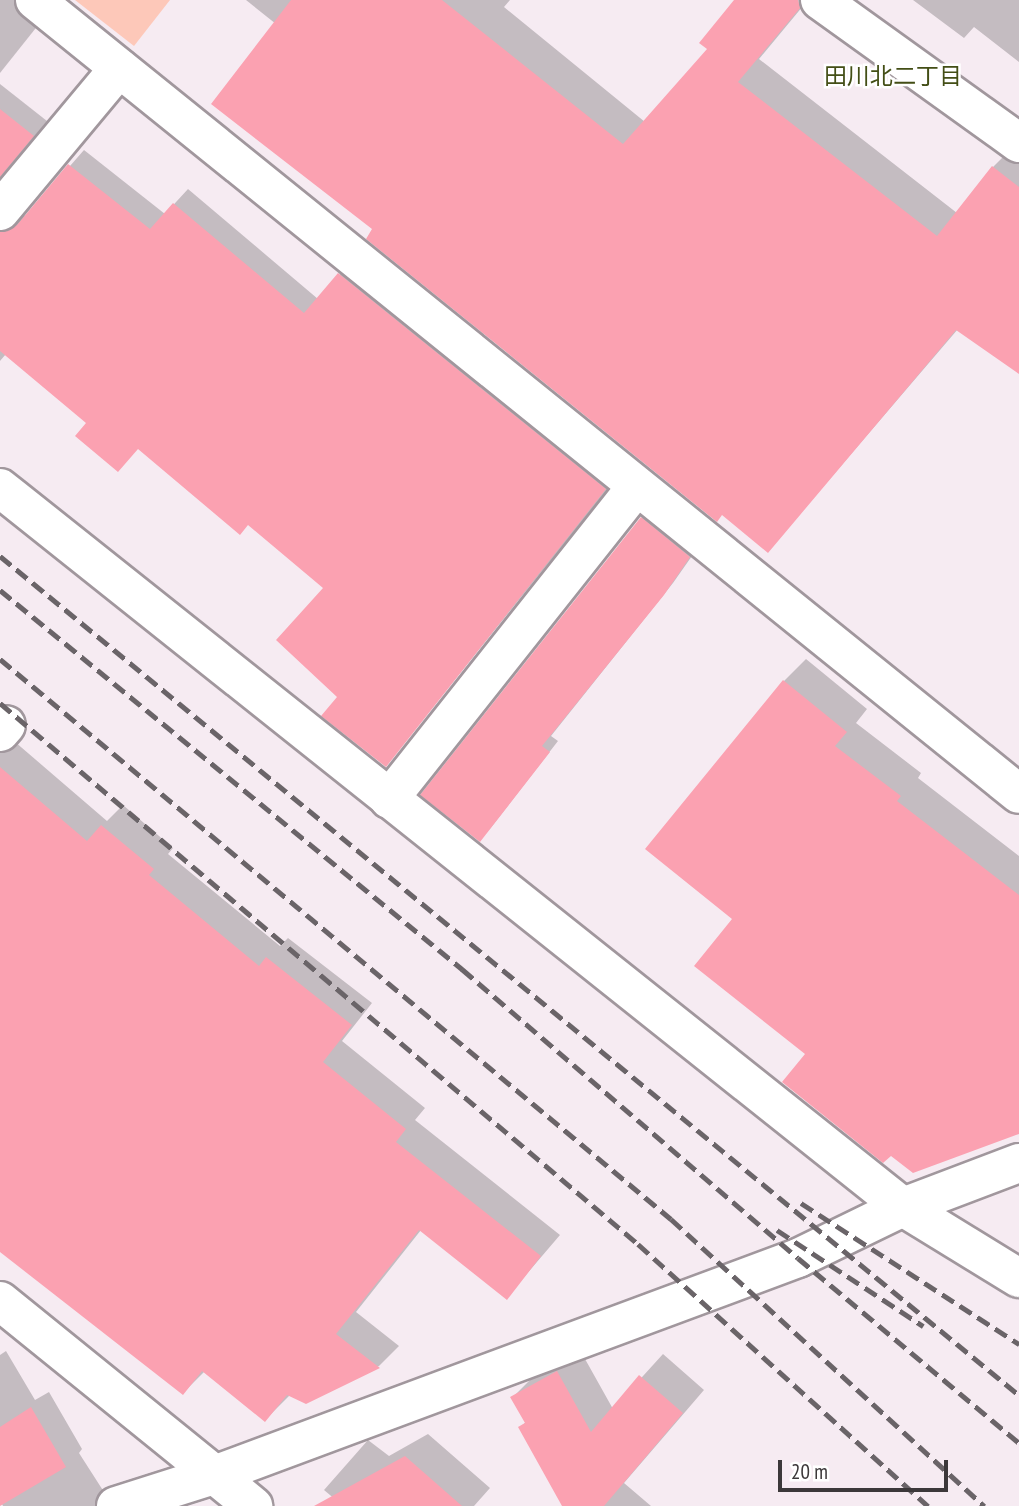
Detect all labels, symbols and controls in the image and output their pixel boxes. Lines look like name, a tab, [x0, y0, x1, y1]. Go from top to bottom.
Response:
district label: 田川北二丁目	[824, 62, 962, 90]
scale bar	[781, 1446, 951, 1490]
text: 20 m	[791, 1458, 828, 1485]

